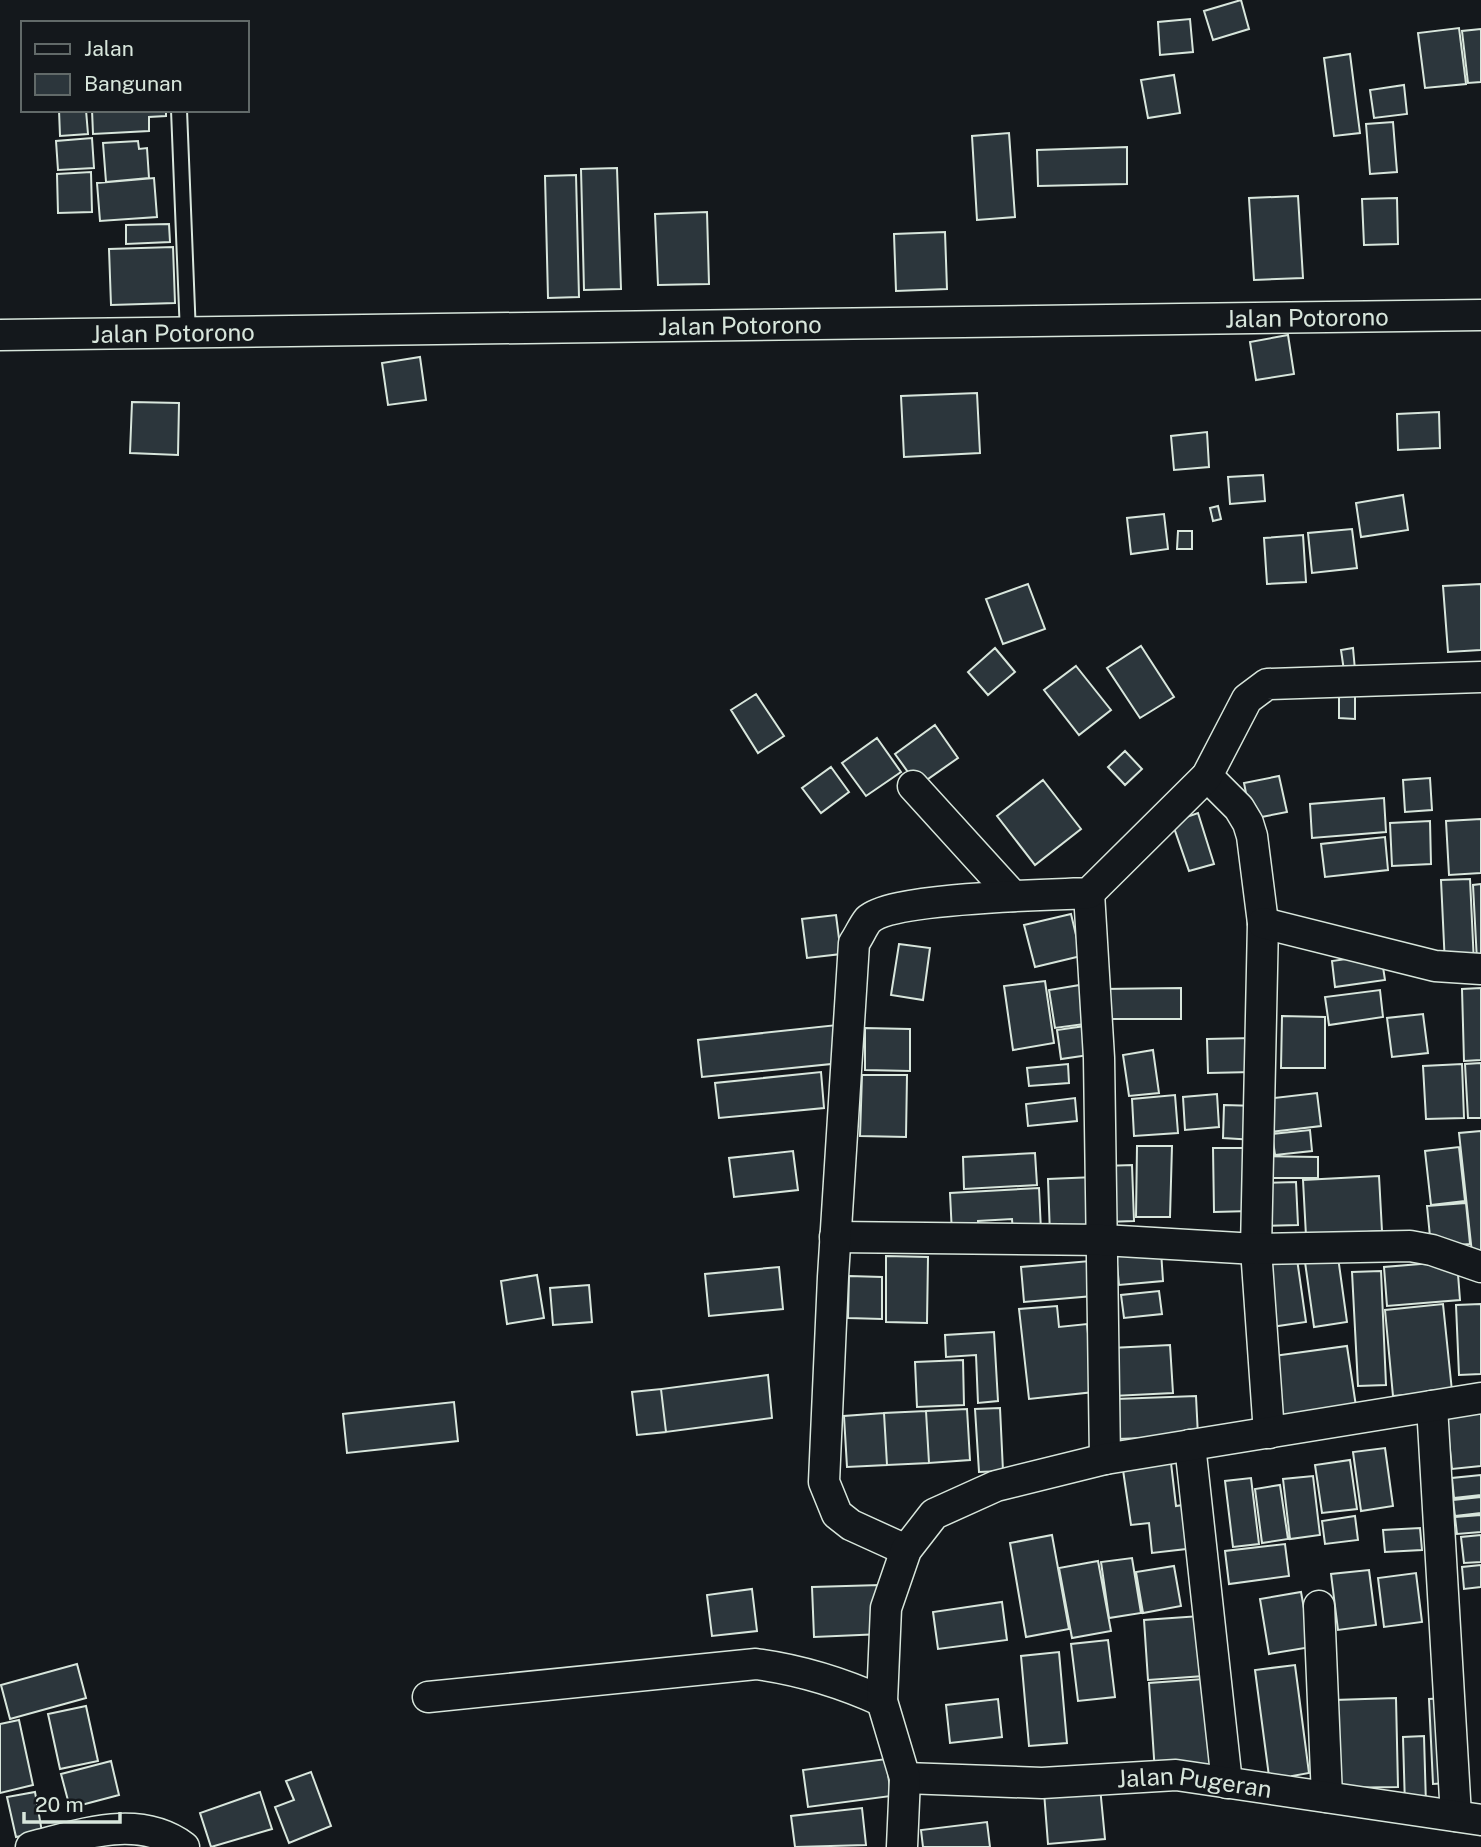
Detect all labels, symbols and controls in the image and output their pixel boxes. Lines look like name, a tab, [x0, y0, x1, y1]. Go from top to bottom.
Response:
legend	[21, 21, 248, 112]
text: Jalan	[84, 36, 134, 61]
text: Bangunan	[84, 71, 183, 96]
street label: Jalan Potorono	[1225, 302, 1389, 332]
street label: Jalan Potorono	[658, 310, 822, 340]
street label: Jalan Potorono	[91, 318, 255, 348]
street label: Jalan Pugeran	[1116, 1761, 1274, 1803]
scale bar	[24, 1780, 121, 1824]
text: 20 m	[35, 1792, 84, 1817]

